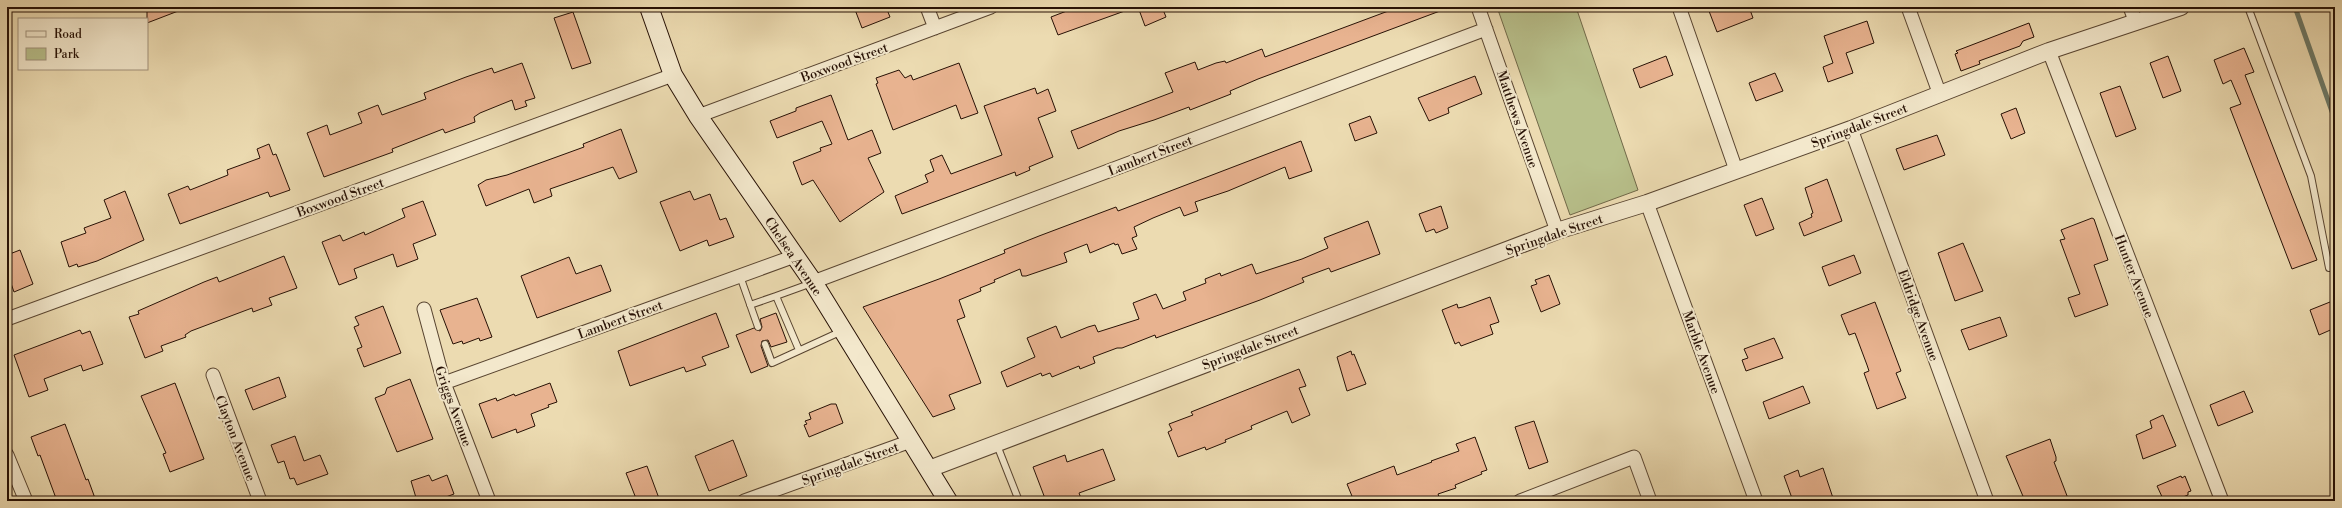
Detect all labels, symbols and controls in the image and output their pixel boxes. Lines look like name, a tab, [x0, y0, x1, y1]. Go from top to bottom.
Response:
legend	[18, 18, 148, 70]
text: Road	[54, 27, 82, 42]
street label: Boxwood Street	[798, 40, 890, 86]
text: Park	[54, 47, 80, 62]
street label: Matthews Avenue	[1493, 68, 1541, 171]
street label: Springdale Street	[1809, 100, 1910, 152]
street label: Lambert Street	[1106, 132, 1195, 179]
street label: Boxwood Street	[294, 175, 386, 221]
street label: Springdale Street	[1503, 211, 1606, 259]
street label: Chelsea Avenue	[761, 214, 826, 299]
street label: Hunter Avenue	[2111, 233, 2157, 321]
street label: Eldridge Avenue	[1894, 267, 1942, 364]
street label: Lambert Street	[576, 297, 665, 343]
street label: Marble Avenue	[1679, 309, 1724, 396]
street label: Springdale Street	[1200, 322, 1301, 374]
street label: Griggs Avenue	[431, 364, 475, 449]
street label: Clayton Avenue	[211, 393, 259, 484]
street label: Springdale Street	[800, 439, 901, 489]

